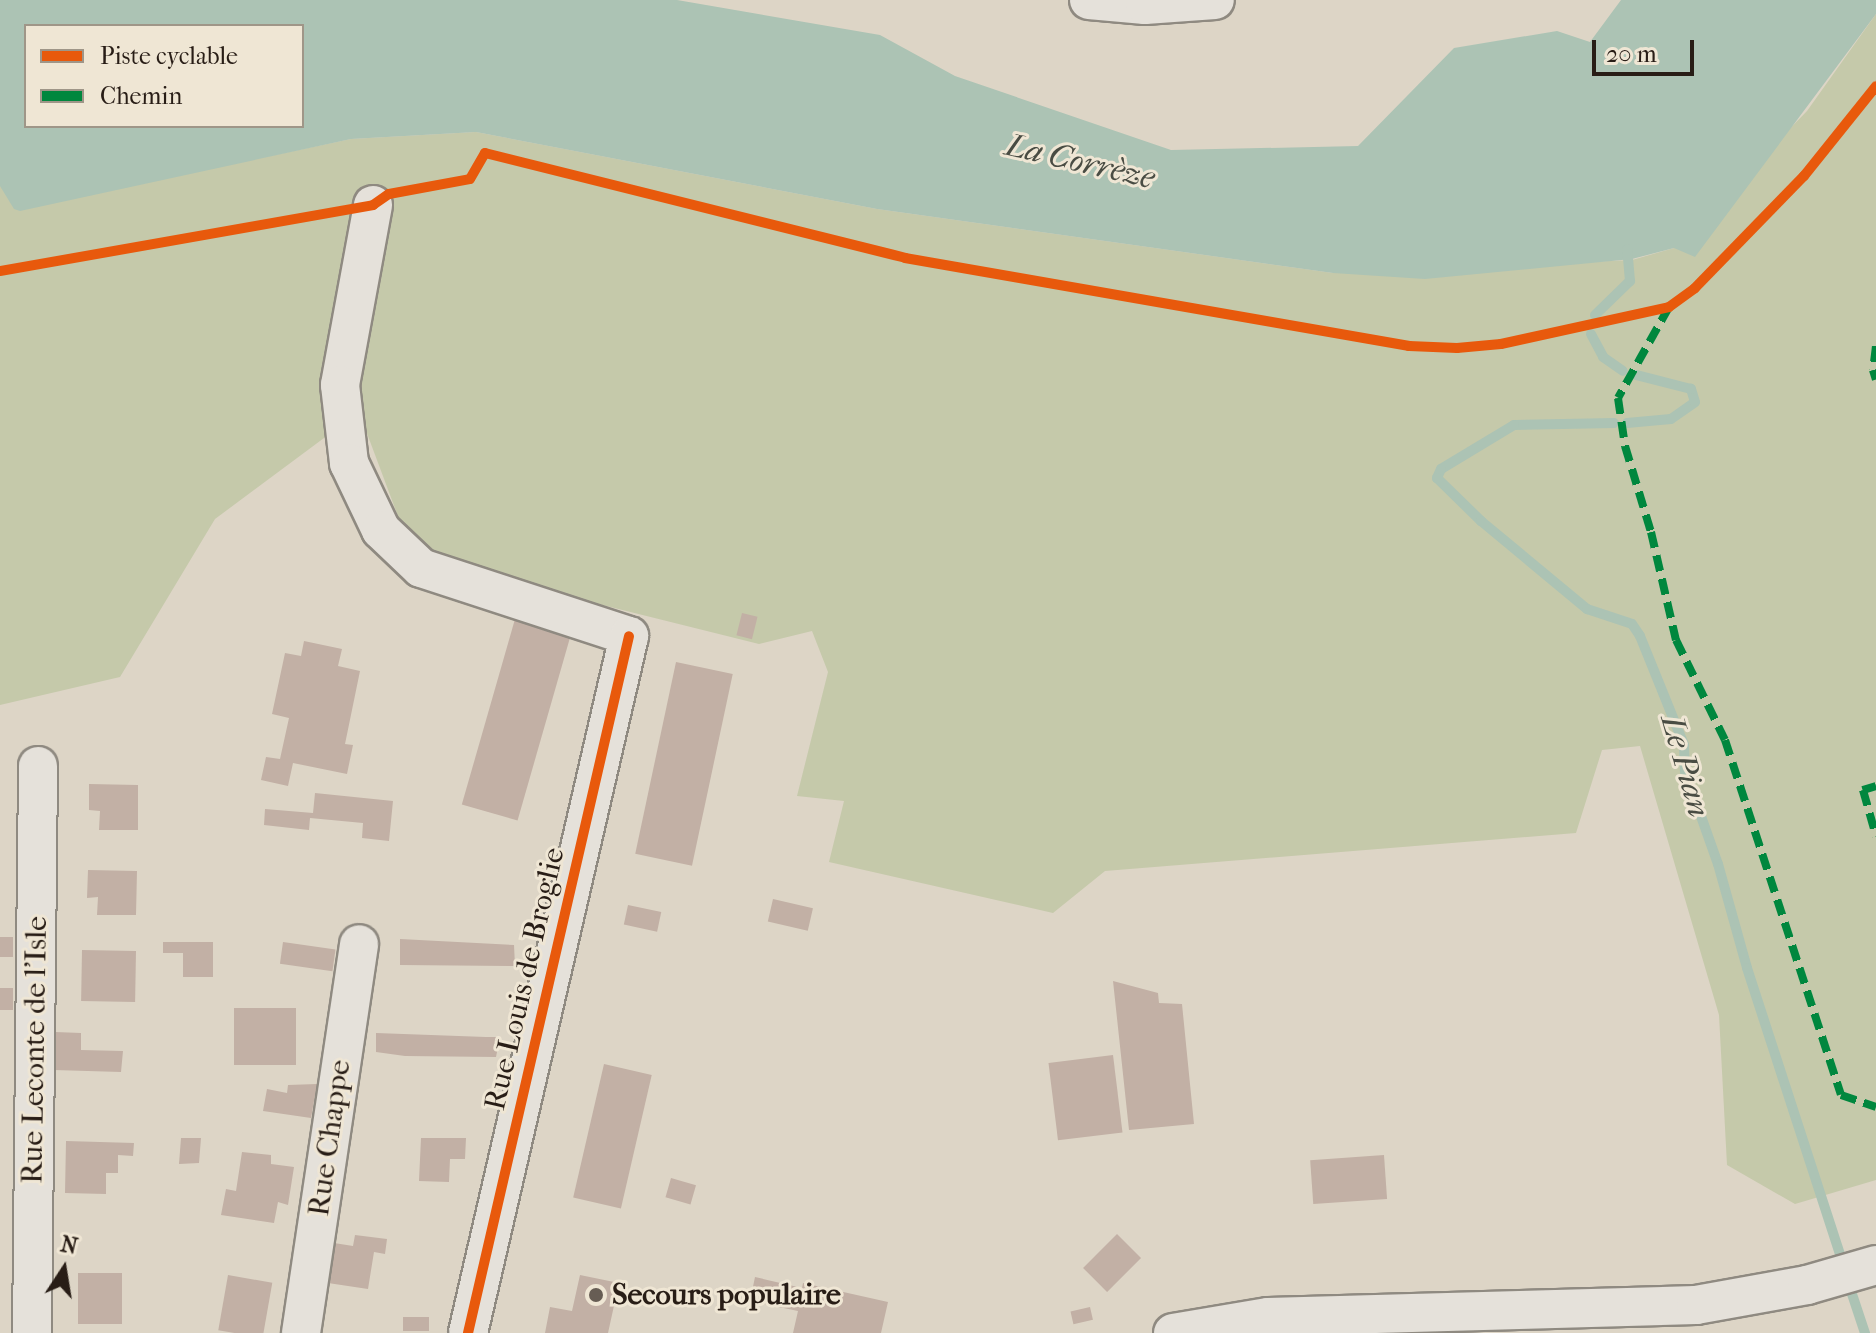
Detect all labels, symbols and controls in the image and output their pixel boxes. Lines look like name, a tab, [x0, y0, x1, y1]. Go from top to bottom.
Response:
legend	[24, 24, 304, 128]
scale bar	[1596, 24, 1698, 74]
text: 20 m	[1606, 40, 1657, 68]
text: Piste cyclable	[100, 42, 238, 70]
text: Chemin	[100, 82, 182, 110]
water label: La Corrèze	[1002, 126, 1158, 198]
water label: Le Pian	[1652, 710, 1718, 822]
street label: Rue Louis de Broglie	[477, 844, 573, 1114]
street label: Rue Leconte de l'Isle	[15, 916, 55, 1184]
street label: Rue Chappe	[301, 1057, 359, 1219]
north arrow	[24, 1229, 104, 1309]
text: N	[58, 1231, 80, 1260]
place label: Secours populaire	[612, 1277, 841, 1313]
marker: Secours populaire	[587, 1286, 605, 1304]

